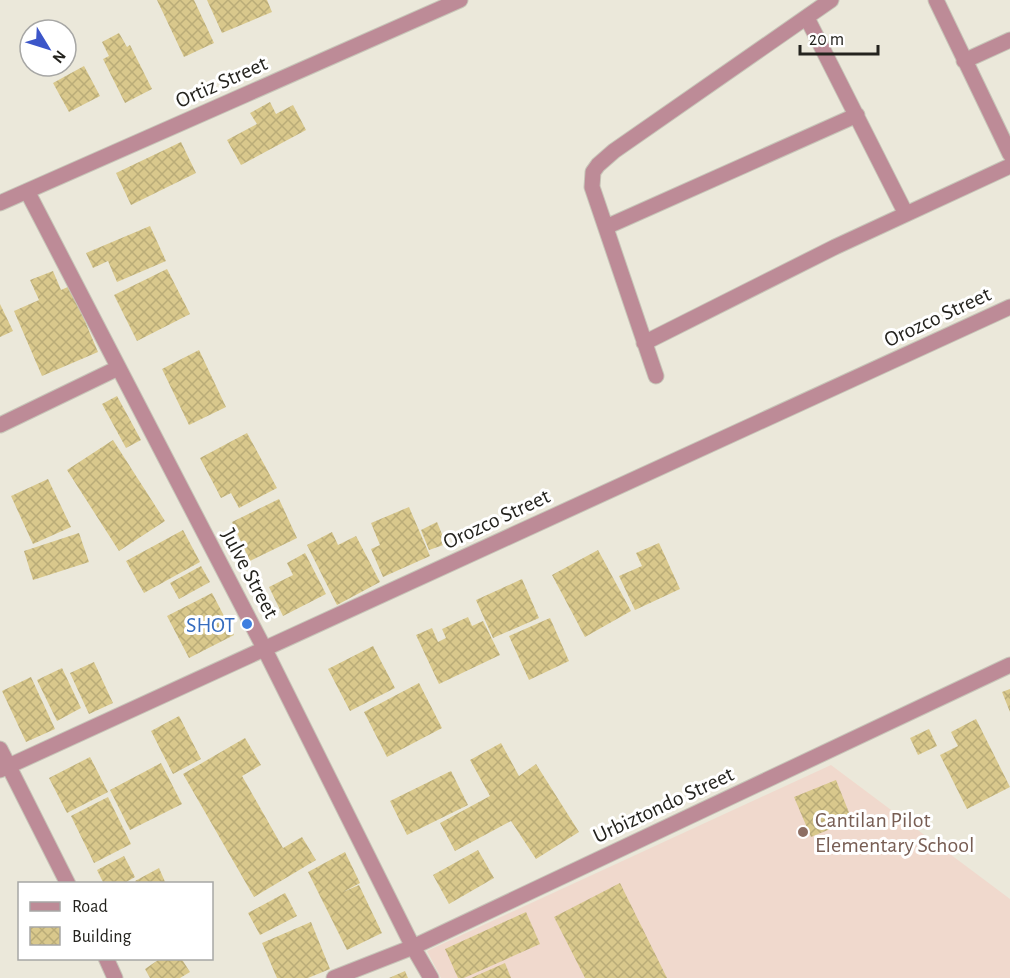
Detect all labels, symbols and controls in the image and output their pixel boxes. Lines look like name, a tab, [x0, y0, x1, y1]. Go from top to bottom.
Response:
north arrow	[18, 18, 78, 78]
scale bar	[800, 18, 878, 56]
text: 20 m	[809, 31, 844, 49]
text: N	[49, 47, 69, 66]
street label: Ortiz Street	[172, 52, 271, 112]
street label: Orozco Street	[881, 283, 994, 351]
street label: Orozco Street	[440, 485, 553, 553]
street label: Julve Street	[217, 525, 283, 622]
place label: SHOT	[186, 614, 235, 636]
marker: SHOT	[240, 617, 254, 631]
street label: Urbiztondo Street	[590, 763, 737, 847]
place label: Cantilan Pilot Elementary School	[815, 809, 975, 856]
marker: Cantilan Pilot Elementary School	[796, 825, 810, 839]
legend	[18, 882, 213, 960]
text: Road	[72, 898, 108, 916]
text: Building	[72, 928, 132, 946]

